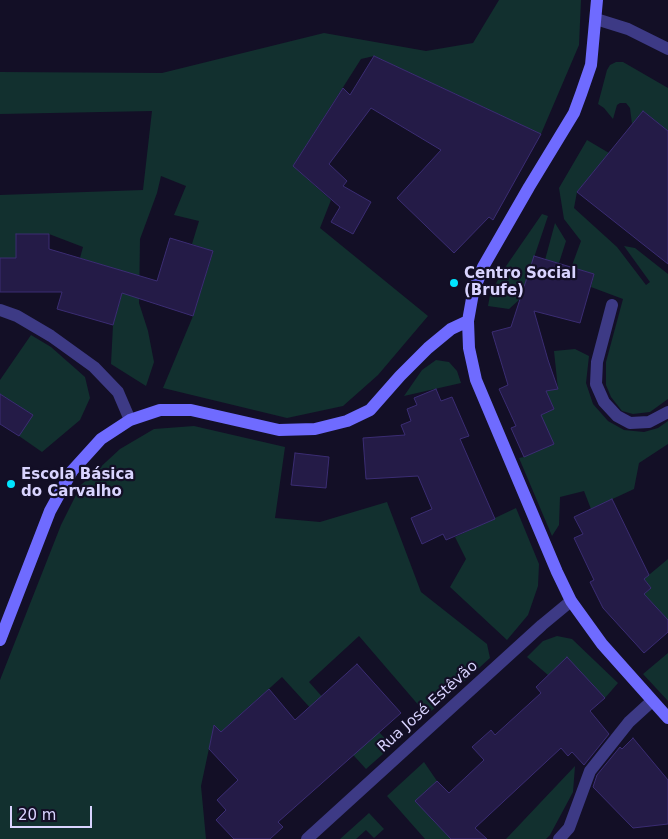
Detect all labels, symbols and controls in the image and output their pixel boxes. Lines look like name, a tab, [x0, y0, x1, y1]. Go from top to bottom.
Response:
place label: Centro Social (Brufe)	[464, 265, 576, 300]
marker: Centro Social (Brufe)	[448, 277, 460, 289]
place label: Escola Básica do Carvalho	[21, 466, 134, 501]
marker: Escola Básica do Carvalho	[5, 478, 17, 490]
street label: Rua José Estêvão	[374, 657, 482, 757]
scale bar	[12, 796, 95, 828]
text: 20 m	[18, 806, 56, 824]

